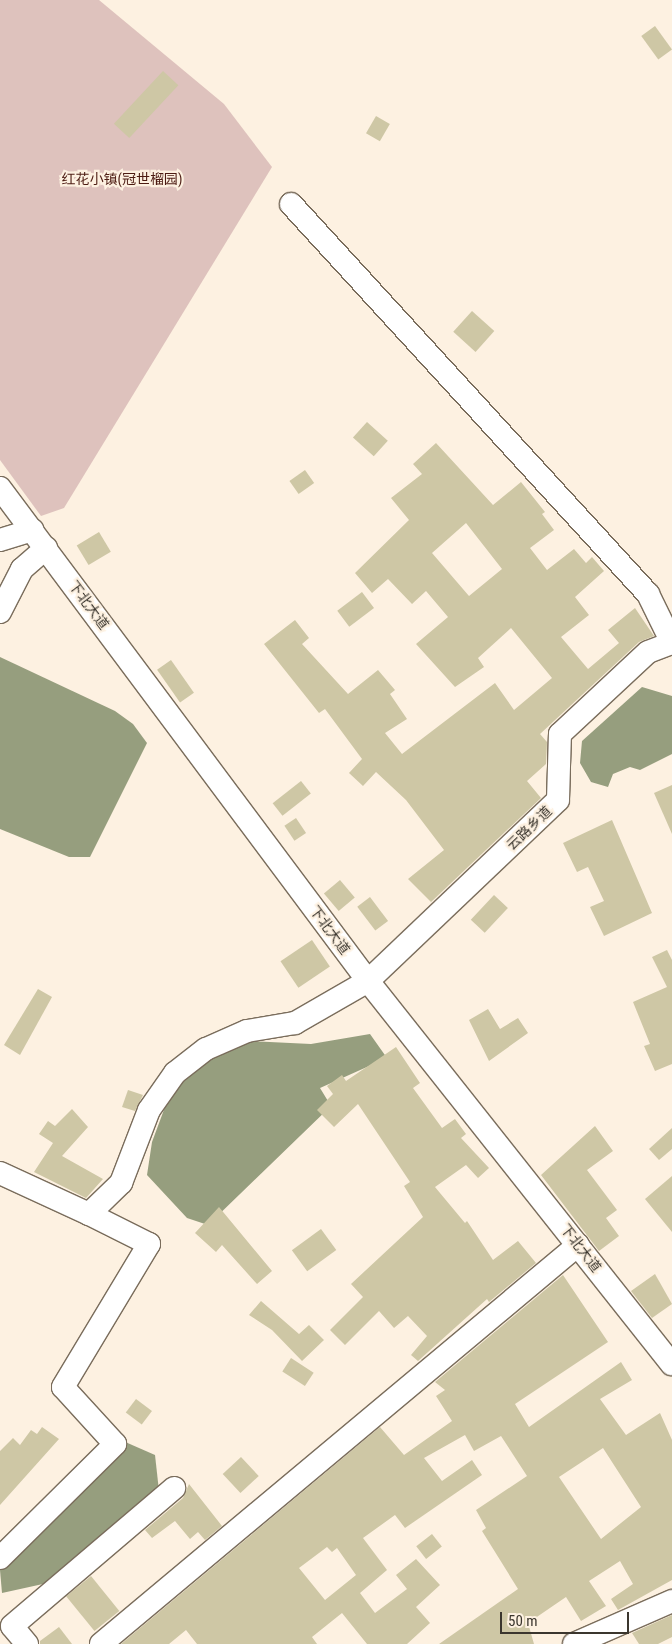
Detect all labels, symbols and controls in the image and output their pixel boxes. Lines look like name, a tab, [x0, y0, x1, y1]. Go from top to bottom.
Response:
park label: 红花小镇(冠世榴园)	[62, 171, 182, 187]
street label: 下北大道	[65, 578, 113, 632]
street label: 云路乡道	[503, 803, 555, 853]
street label: 下北大道	[306, 903, 354, 957]
street label: 下北大道	[557, 1221, 605, 1275]
scale bar	[502, 1602, 631, 1634]
text: 50 m	[508, 1612, 538, 1630]

